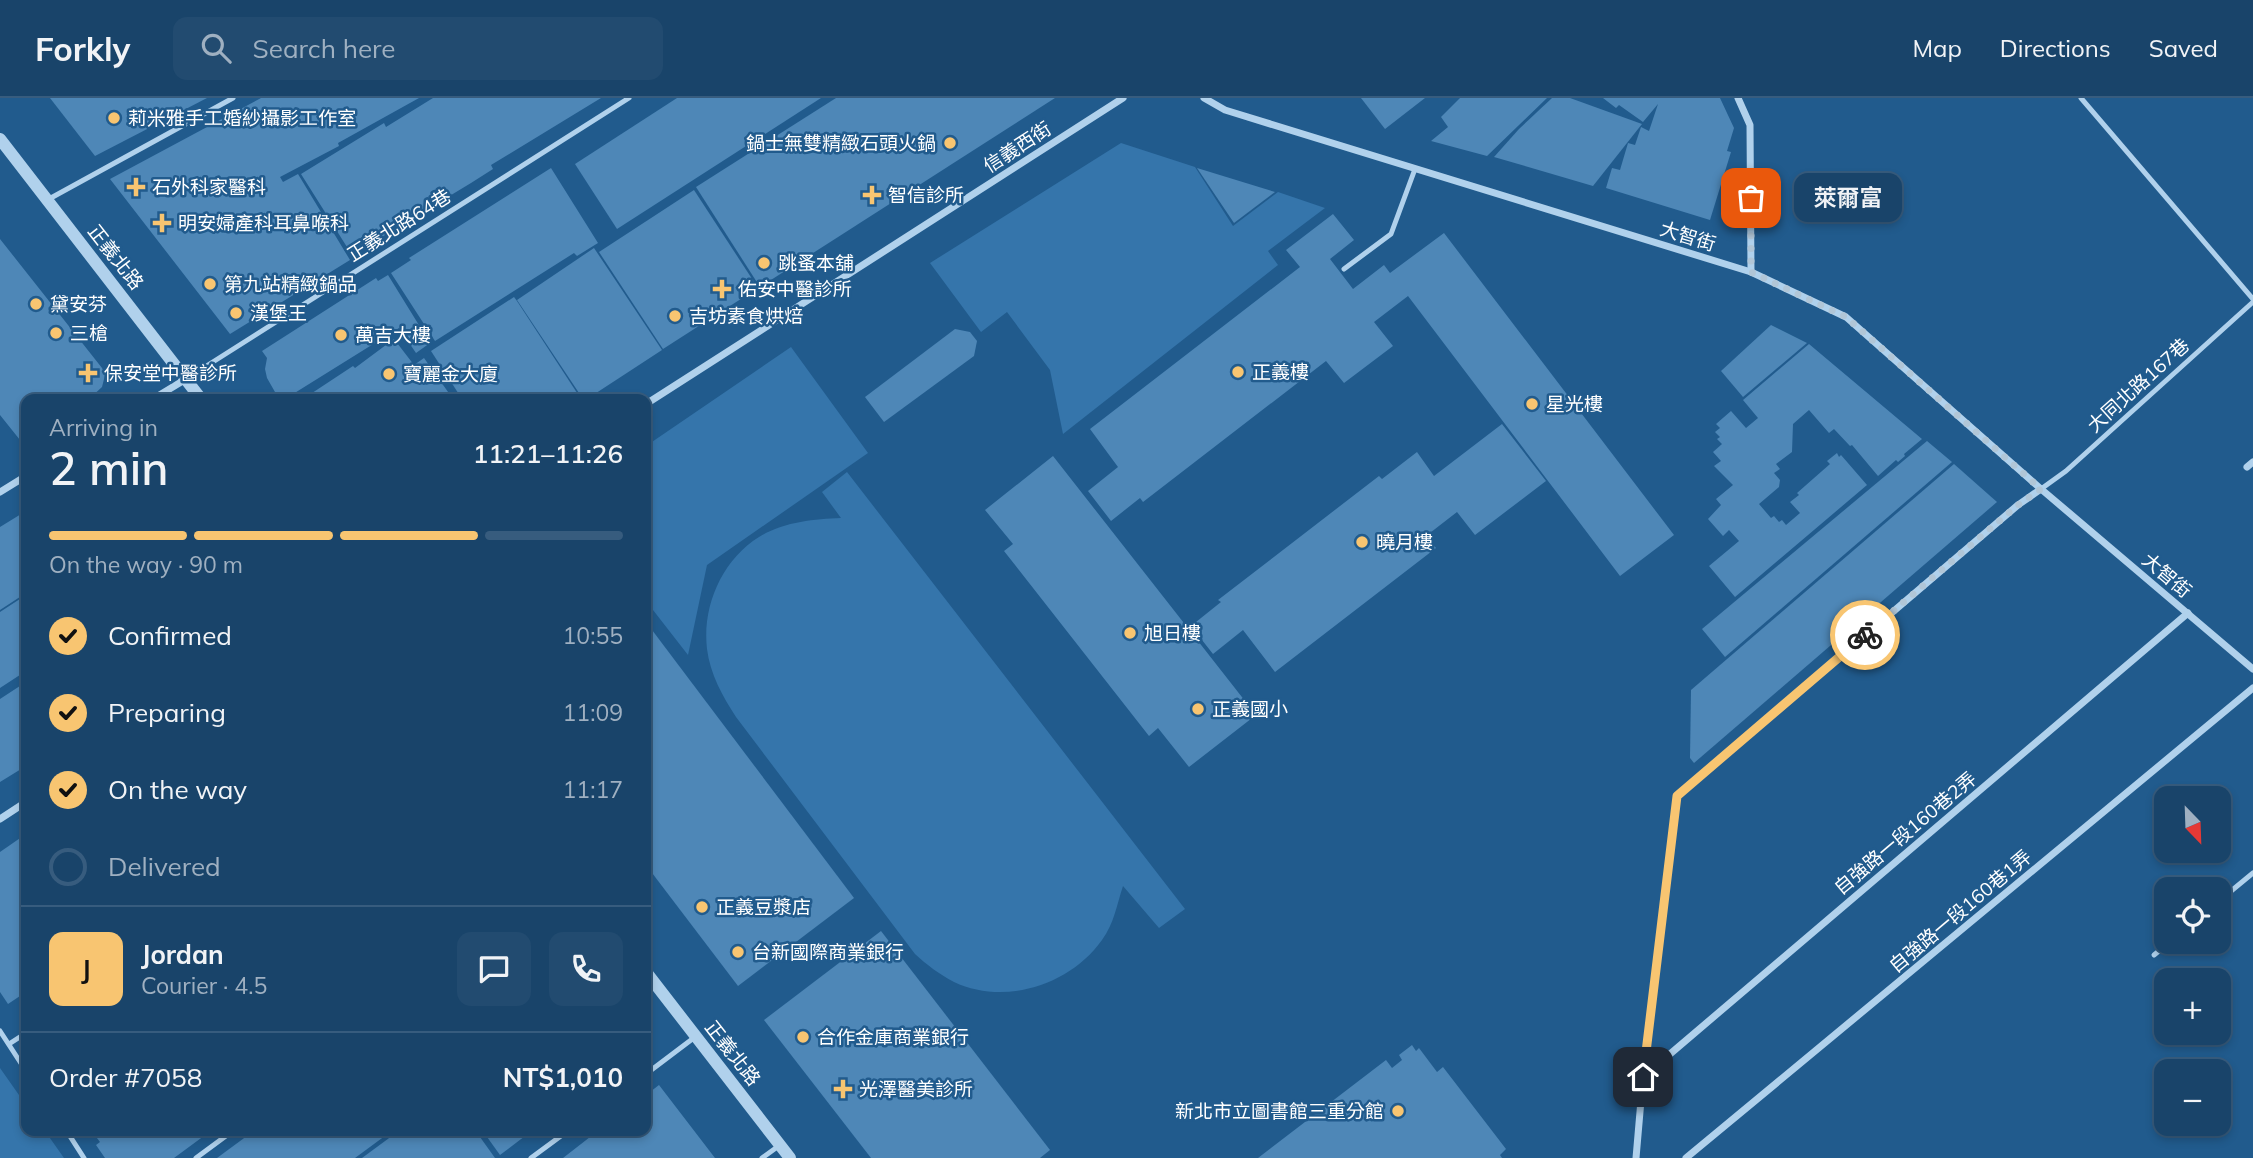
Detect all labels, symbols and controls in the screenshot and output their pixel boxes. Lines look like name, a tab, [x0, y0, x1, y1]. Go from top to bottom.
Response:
search box	[173, 17, 663, 80]
text: Forkly	[35, 28, 131, 69]
icon: search	[197, 29, 235, 67]
text: Search here	[253, 32, 395, 65]
text: Map	[1912, 33, 1962, 63]
text: Directions	[2000, 33, 2111, 63]
text: Saved	[2149, 33, 2218, 63]
place label: 莉米雅手工婚紗攝影工作室	[128, 106, 356, 130]
marker: 莉米雅手工婚紗攝影工作室	[106, 110, 122, 126]
street label: 信義西街	[979, 116, 1055, 178]
place label: 鍋士無雙精緻石頭火鍋	[746, 131, 936, 155]
marker: 鍋士無雙精緻石頭火鍋	[942, 135, 958, 151]
pin	[1721, 168, 1781, 228]
callout: 萊爾富	[1793, 174, 1901, 222]
place label: 石外科家醫科	[152, 175, 266, 199]
marker: 石外科家醫科	[126, 177, 146, 197]
icon: bag	[1732, 179, 1770, 217]
place label: 智信診所	[888, 183, 964, 207]
text: 萊爾富	[1814, 183, 1883, 212]
street label: 正義北路64巷	[343, 184, 455, 266]
marker: 智信診所	[862, 185, 882, 205]
place label: 明安婦產科耳鼻喉科	[178, 211, 349, 235]
marker: 明安婦產科耳鼻喉科	[152, 213, 172, 233]
street label: 大智街	[1657, 216, 1719, 256]
street label: 正義北路	[83, 220, 149, 294]
place label: 跳蚤本舖	[778, 251, 854, 275]
marker: 跳蚤本舖	[756, 255, 772, 271]
place label: 第九站精緻鍋品	[224, 272, 357, 296]
marker: 第九站精緻鍋品	[202, 276, 218, 292]
place label: 佑安中醫診所	[738, 277, 852, 301]
marker: 佑安中醫診所	[712, 279, 732, 299]
place label: 黛安芬	[50, 292, 107, 316]
marker: 黛安芬	[28, 296, 44, 312]
place label: 漢堡王	[250, 301, 307, 325]
place label: 吉坊素食烘焙	[689, 304, 803, 328]
marker: 漢堡王	[228, 305, 244, 321]
marker: 吉坊素食烘焙	[667, 308, 683, 324]
place label: 三槍	[70, 321, 108, 345]
place label: 萬吉大樓	[355, 323, 431, 347]
marker: 三槍	[48, 325, 64, 341]
marker: 萬吉大樓	[333, 327, 349, 343]
street label: 大同北路167巷	[2082, 333, 2194, 437]
place label: 正義樓	[1252, 360, 1309, 384]
place label: 保安堂中醫診所	[104, 361, 237, 385]
place label: 寶麗金大廈	[403, 362, 498, 386]
marker: 保安堂中醫診所	[78, 363, 98, 383]
marker: 正義樓	[1230, 364, 1246, 380]
marker: 寶麗金大廈	[381, 366, 397, 382]
place label: 星光樓	[1546, 392, 1603, 416]
marker: 星光樓	[1524, 396, 1540, 412]
text: Arriving in	[49, 413, 158, 442]
text: 11:21–11:26	[473, 437, 623, 470]
text: 2 min	[49, 439, 168, 497]
place label: 曉月樓	[1376, 530, 1433, 554]
marker: 曉月樓	[1354, 534, 1370, 550]
street label: 大智街	[2137, 547, 2197, 603]
text: On the way · 90 m	[49, 550, 243, 579]
courier	[1830, 600, 1900, 670]
icon: bike	[1846, 616, 1884, 654]
icon: check	[49, 617, 87, 655]
text: Confirmed	[108, 619, 232, 652]
text: 10:55	[563, 621, 623, 650]
place label: 旭日樓	[1144, 621, 1201, 645]
marker: 旭日樓	[1122, 625, 1138, 641]
icon: check	[49, 694, 87, 732]
text: Preparing	[108, 696, 226, 729]
place label: 正義國小	[1212, 697, 1288, 721]
text: 11:09	[563, 698, 623, 727]
marker: 正義國小	[1190, 701, 1206, 717]
street label: 自強路一段160巷2弄	[1829, 766, 1981, 900]
icon: check	[49, 771, 87, 809]
text: On the way	[108, 773, 247, 806]
text: 11:17	[563, 775, 623, 804]
north arrow	[2154, 786, 2231, 863]
map controls	[2154, 786, 2231, 1136]
street label: 自強路一段160巷1弄	[1884, 844, 2036, 978]
text: Delivered	[108, 850, 221, 883]
button: locate	[2154, 877, 2231, 954]
place label: 正義豆漿店	[716, 895, 811, 919]
marker: 正義豆漿店	[694, 899, 710, 915]
button: chat	[457, 932, 531, 1006]
button: phone	[549, 932, 623, 1006]
text: Jordan	[141, 938, 224, 971]
place label: 台新國際商業銀行	[752, 940, 904, 964]
marker: 台新國際商業銀行	[730, 944, 746, 960]
text: J	[81, 953, 91, 986]
button: +	[2154, 968, 2231, 1045]
text: Courier · 4.5	[141, 971, 267, 1000]
street label: 正義北路	[700, 1016, 766, 1090]
place label: 合作金庫商業銀行	[817, 1025, 969, 1049]
marker: 合作金庫商業銀行	[795, 1029, 811, 1045]
pin	[1613, 1047, 1673, 1107]
icon: home	[1624, 1058, 1662, 1096]
button: −	[2154, 1059, 2231, 1136]
text: Order #7058	[49, 1061, 202, 1094]
text: NT$1,010	[503, 1061, 623, 1094]
place label: 光澤醫美診所	[859, 1077, 973, 1101]
marker: 光澤醫美診所	[833, 1079, 853, 1099]
place label: 新北市立圖書館三重分館	[1175, 1099, 1384, 1123]
marker: 新北市立圖書館三重分館	[1390, 1103, 1406, 1119]

